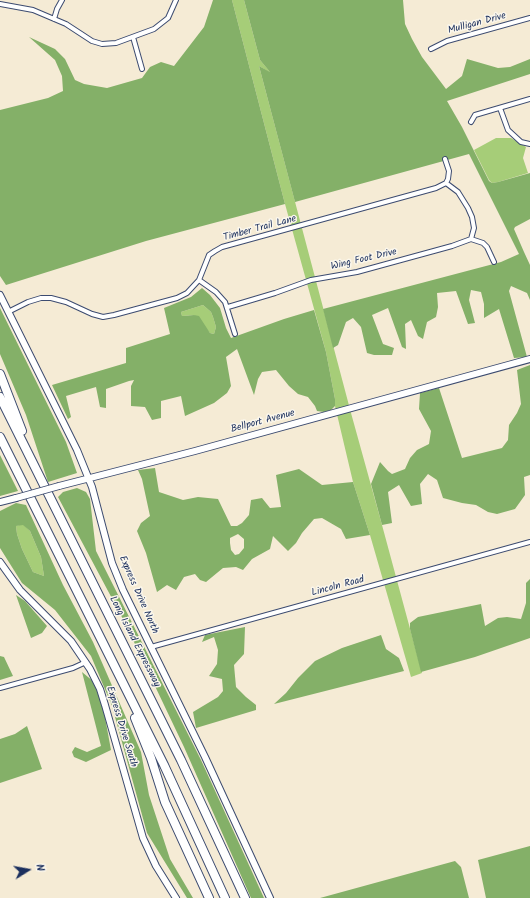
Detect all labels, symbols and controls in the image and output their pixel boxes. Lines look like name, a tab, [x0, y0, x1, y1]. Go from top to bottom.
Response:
street label: Mulligan Drive	[447, 10, 507, 38]
street label: Timber Trail Lane	[222, 214, 298, 244]
street label: Wing Foot Drive	[330, 247, 398, 273]
street label: Bellport Avenue	[230, 408, 296, 436]
street label: Express Drive North	[115, 554, 161, 636]
street label: Lincoln Road	[310, 574, 366, 600]
street label: Long Island Expressway	[106, 595, 162, 689]
street label: Express Drive South	[103, 685, 139, 769]
north arrow	[8, 850, 48, 890]
text: N	[30, 863, 49, 873]

